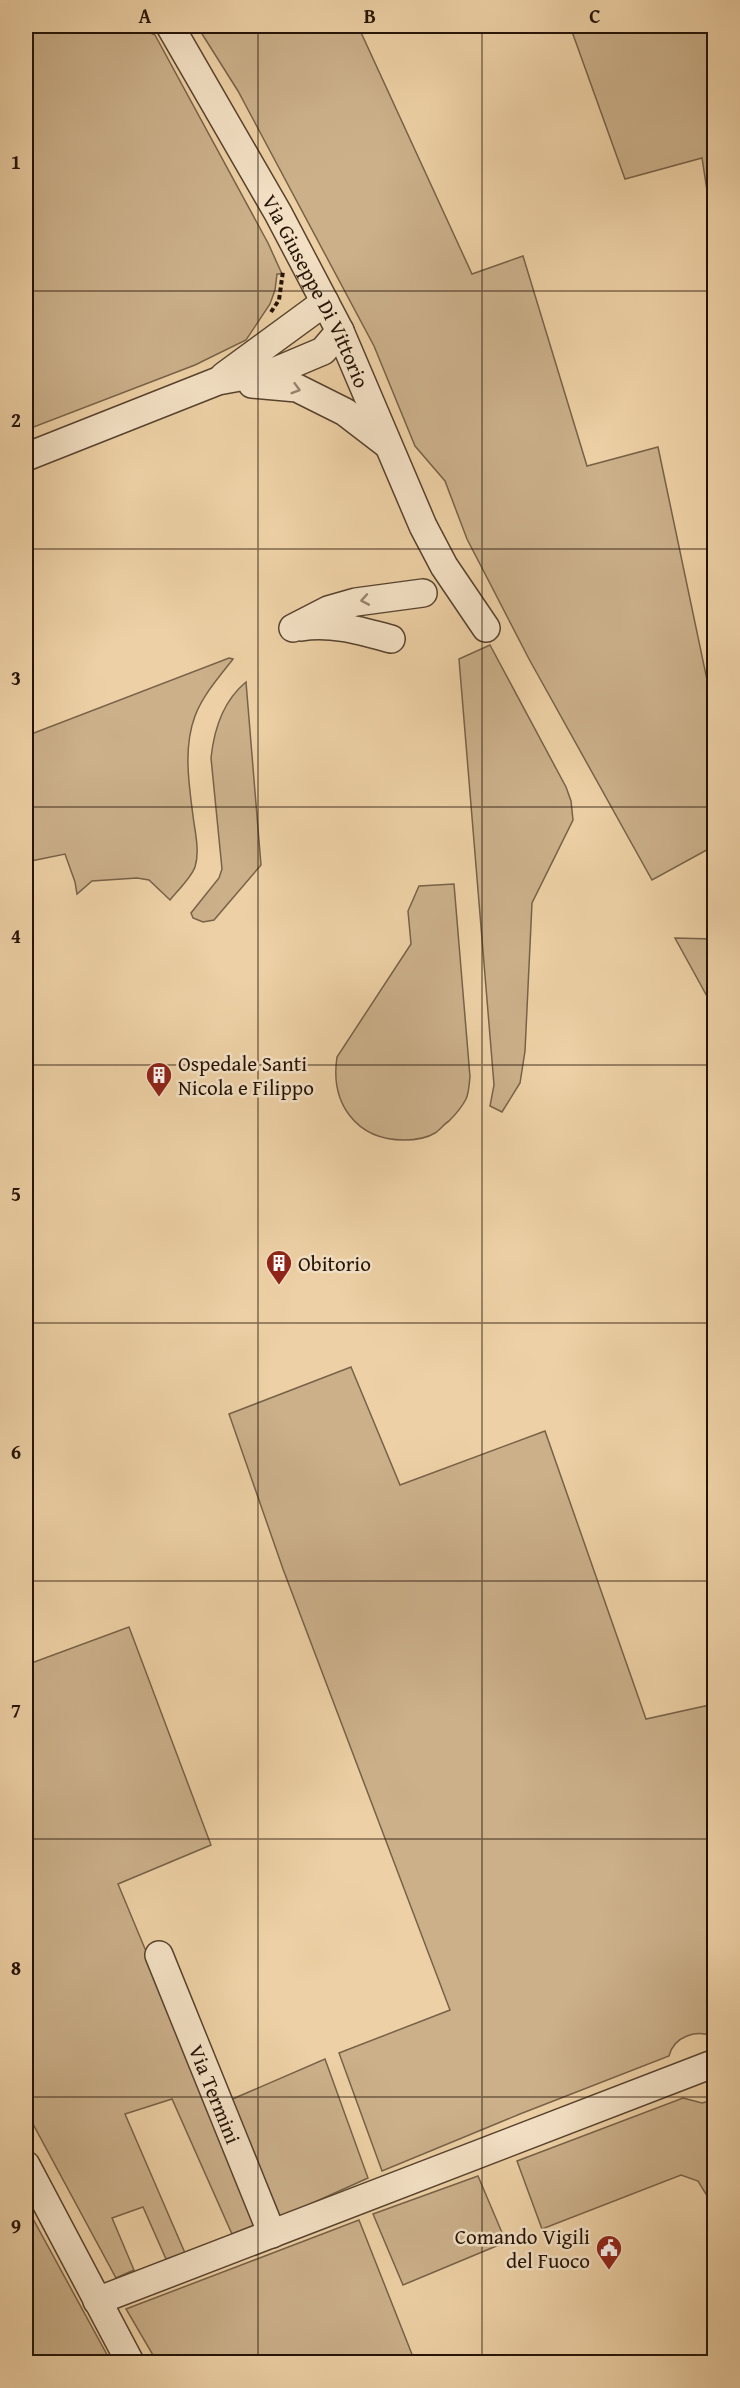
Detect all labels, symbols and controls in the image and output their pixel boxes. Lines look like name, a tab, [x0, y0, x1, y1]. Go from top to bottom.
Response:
text: A	[139, 1, 152, 30]
text: B	[364, 1, 376, 30]
text: C	[589, 1, 601, 30]
text: 1	[11, 147, 21, 176]
street label: Via Giuseppe Di Vittorio	[255, 188, 378, 393]
one-way arrow	[291, 382, 301, 395]
text: 2	[11, 405, 21, 434]
one-way arrow	[360, 594, 370, 606]
text: 3	[11, 663, 21, 692]
text: 4	[11, 921, 21, 950]
place label: Ospedale Santi Nicola e Filippo	[178, 1048, 314, 1103]
building icon: Ospedale Santi Nicola e Filippo	[144, 1060, 174, 1098]
text: 5	[11, 1179, 21, 1208]
building icon: Obitorio	[264, 1248, 294, 1286]
place label: Obitorio	[298, 1248, 371, 1279]
text: 6	[11, 1437, 21, 1466]
text: 7	[11, 1695, 21, 1724]
text: 8	[11, 1953, 21, 1982]
street label: Via Termini	[181, 2040, 249, 2148]
text: 9	[11, 2211, 21, 2240]
place label: Comando Vigili del Fuoco	[455, 2221, 590, 2276]
public building icon: Comando Vigili del Fuoco	[594, 2233, 624, 2271]

